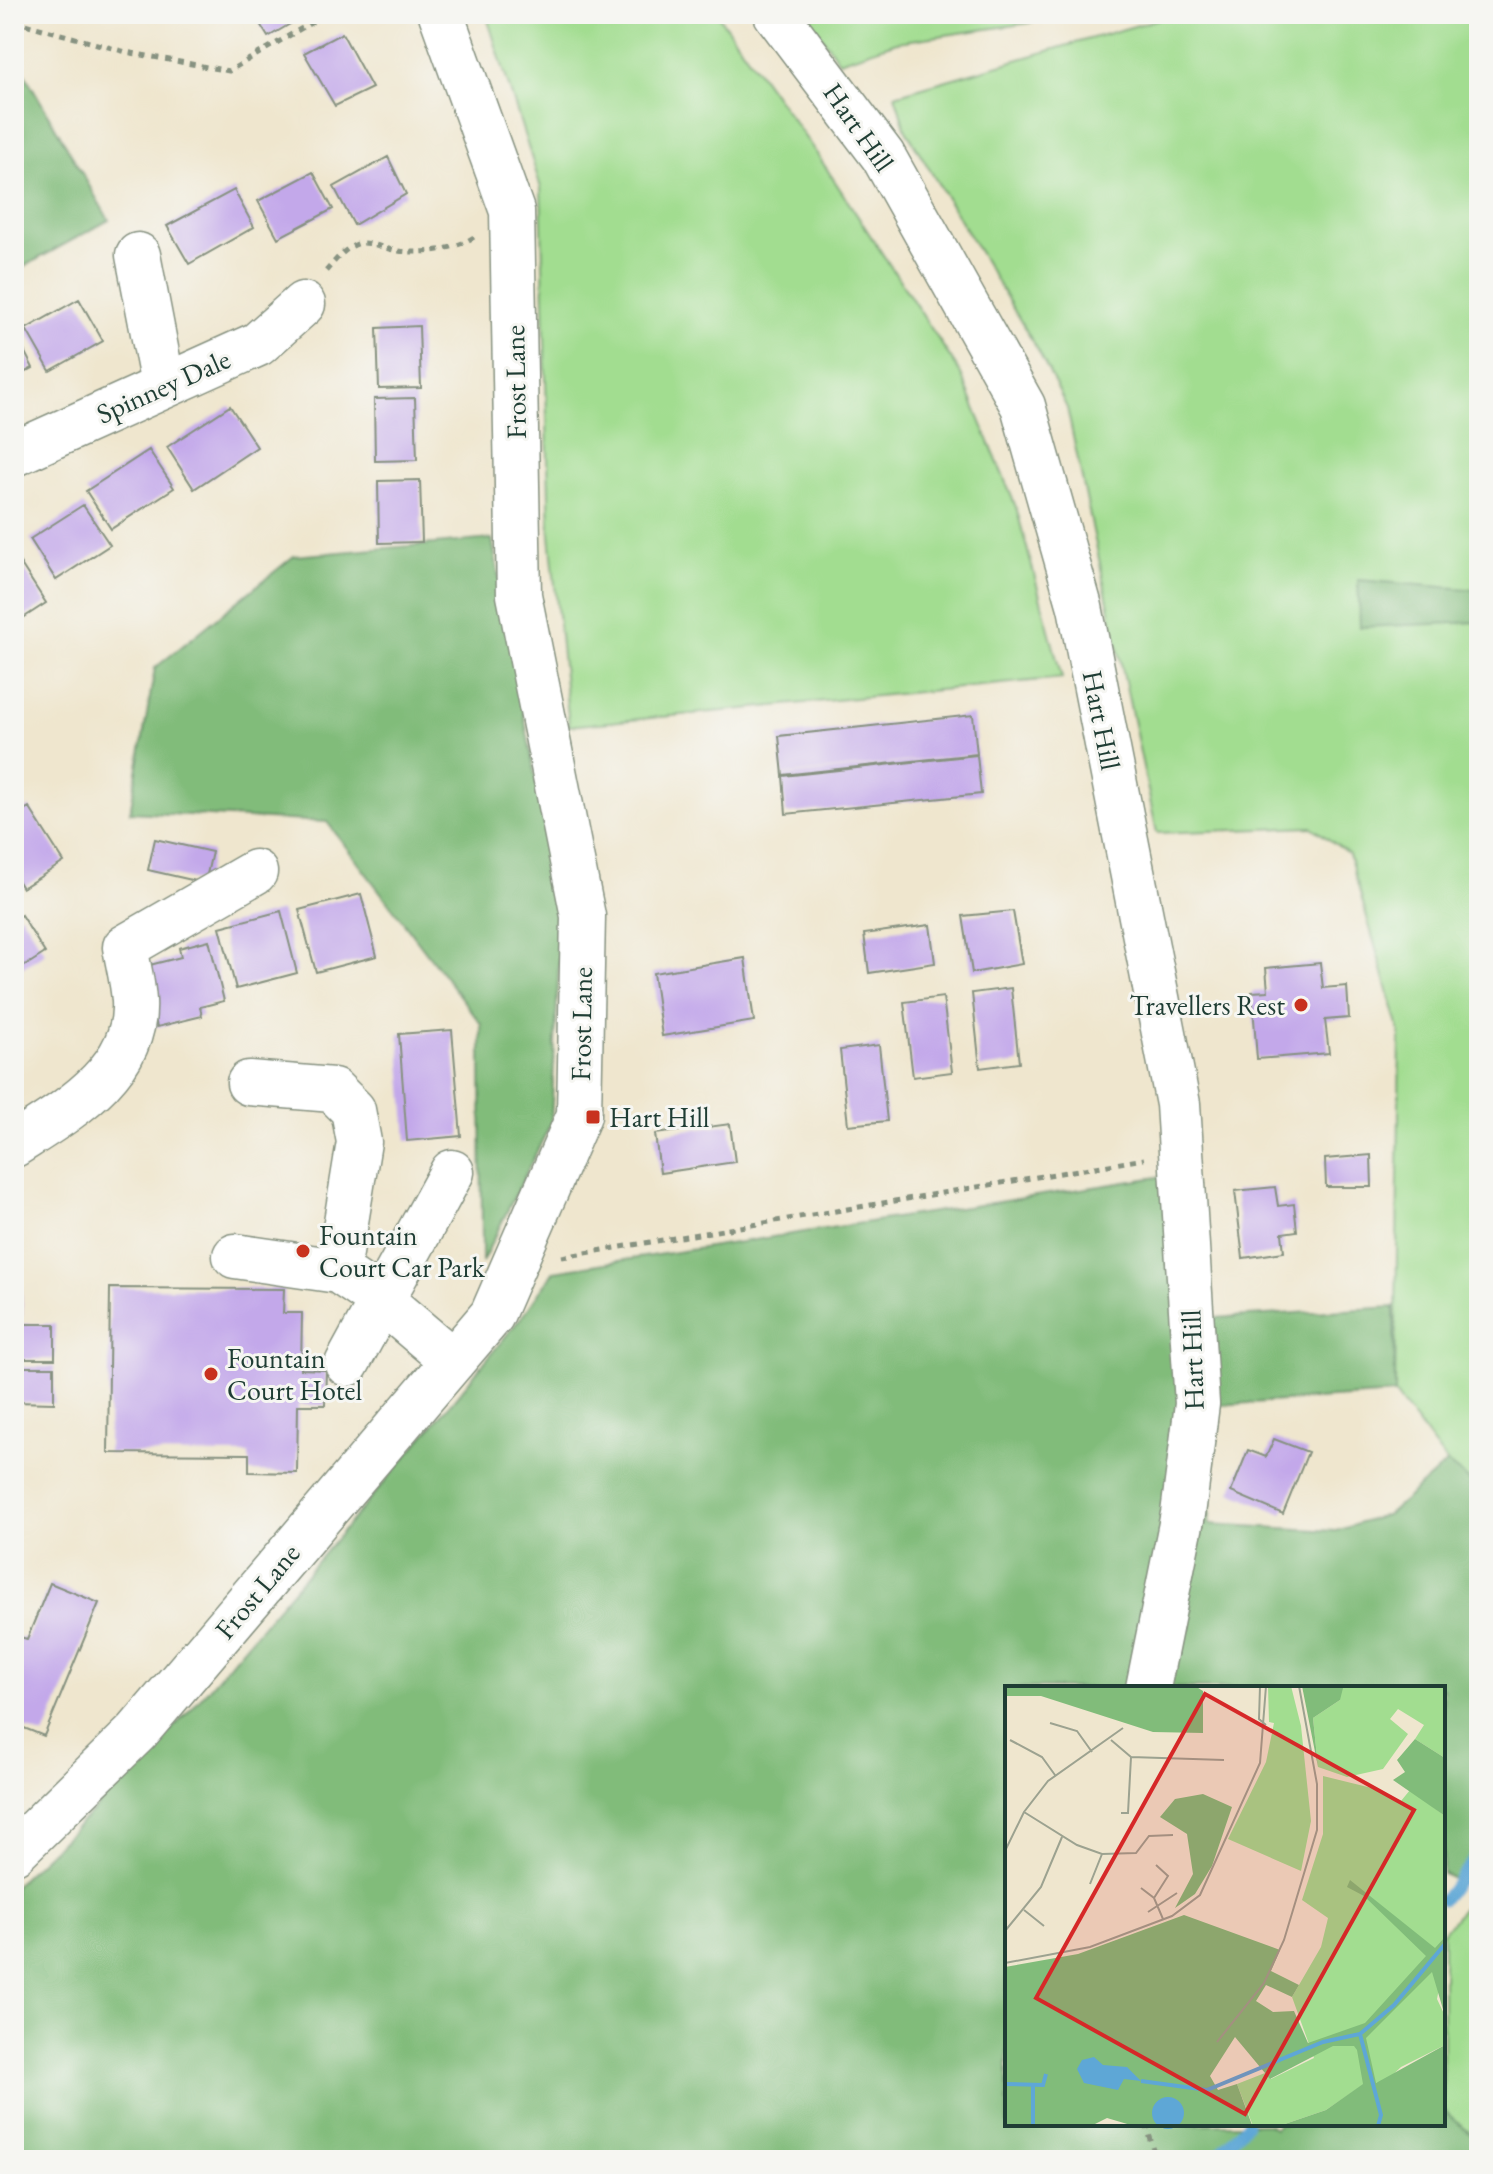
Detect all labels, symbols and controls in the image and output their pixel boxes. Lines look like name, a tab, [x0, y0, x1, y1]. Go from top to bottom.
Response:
street label: Hart Hill	[815, 75, 903, 179]
street label: Frost Lane	[496, 325, 534, 439]
street label: Spinney Dale	[90, 341, 236, 431]
street label: Hart Hill	[1075, 667, 1129, 773]
street label: Frost Lane	[562, 967, 600, 1081]
place label: Travellers Rest	[1130, 987, 1285, 1023]
marker: Travellers Rest	[1292, 996, 1310, 1014]
place label: Hart Hill	[609, 1099, 710, 1135]
marker: Hart Hill	[584, 1108, 602, 1126]
place label: Fountain Court Car Park	[319, 1217, 486, 1285]
marker: Fountain Court Car Park	[294, 1242, 312, 1260]
street label: Hart Hill	[1172, 1309, 1212, 1411]
place label: Fountain Court Hotel	[227, 1340, 362, 1408]
marker: Fountain Court Hotel	[202, 1365, 220, 1383]
street label: Frost Lane	[207, 1536, 308, 1646]
inset map	[1005, 1686, 1445, 2126]

